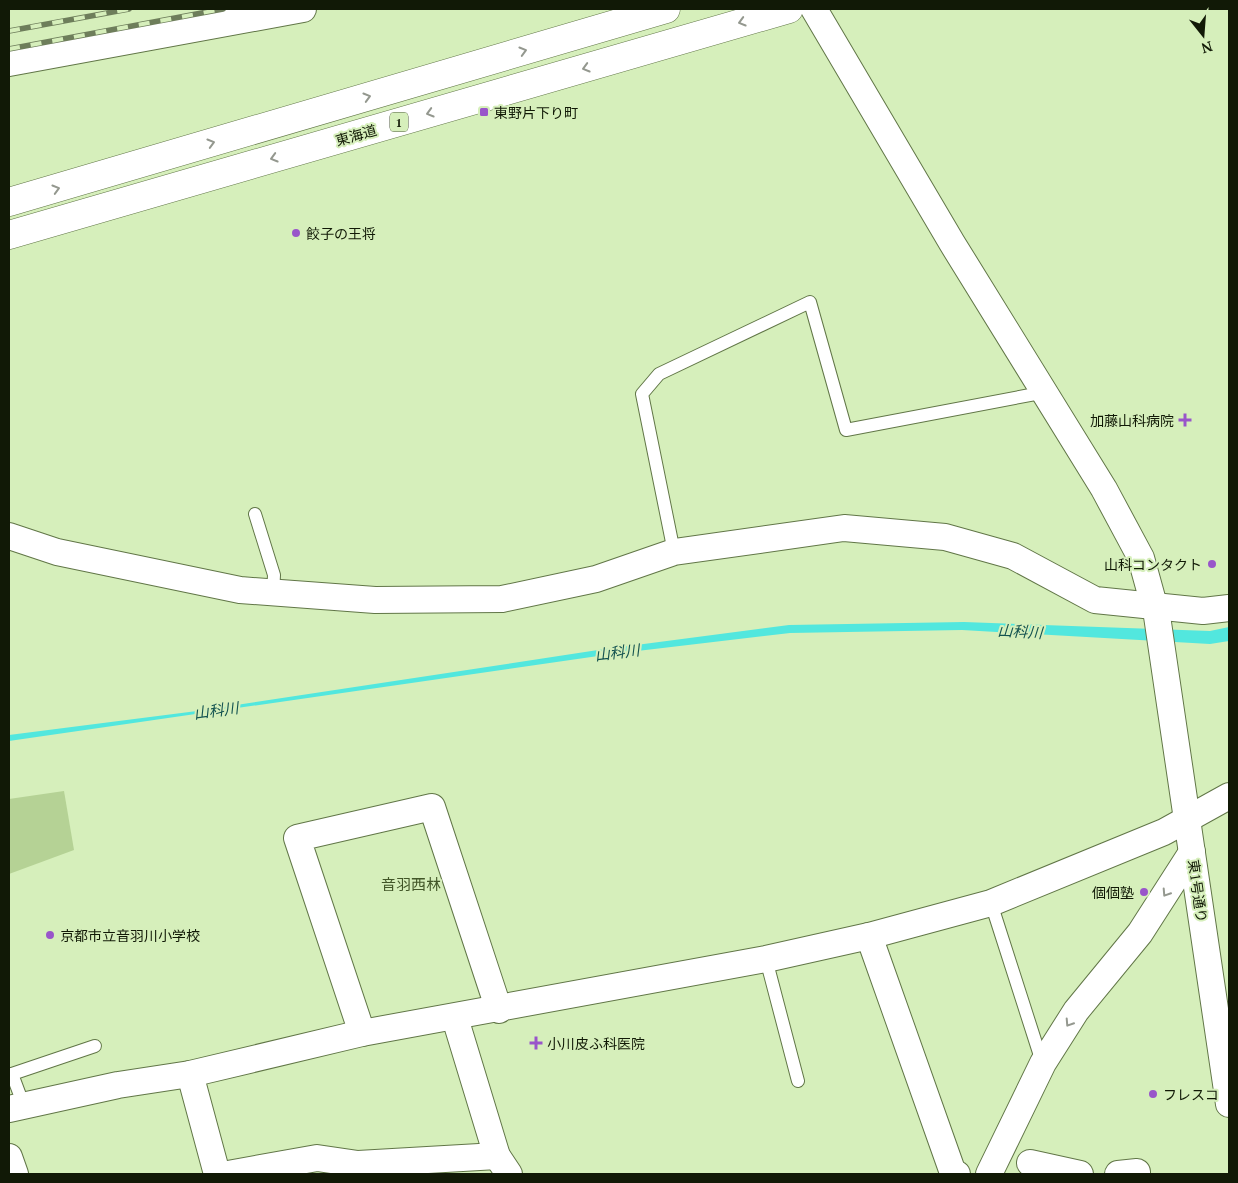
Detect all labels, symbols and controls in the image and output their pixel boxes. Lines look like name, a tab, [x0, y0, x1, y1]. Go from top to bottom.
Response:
north arrow	[1178, 10, 1228, 60]
one-way arrow	[739, 17, 747, 27]
text: N	[1199, 37, 1215, 59]
one-way arrow	[519, 46, 527, 56]
one-way arrow	[583, 62, 591, 72]
one-way arrow	[363, 92, 371, 102]
place label: 東野片下り町	[494, 103, 578, 122]
marker: 東野片下り町	[478, 106, 490, 118]
one-way arrow	[426, 107, 435, 118]
road number: 1	[390, 112, 408, 132]
street label: 東海道	[333, 120, 379, 150]
one-way arrow	[207, 138, 215, 148]
one-way arrow	[271, 153, 279, 163]
one-way arrow	[51, 184, 59, 194]
place label: 餃子の王将	[306, 224, 376, 243]
marker: 餃子の王将	[290, 227, 302, 239]
place label: 加藤山科病院	[1090, 411, 1174, 430]
marker: 加藤山科病院	[1178, 413, 1192, 427]
place label: 山科コンタクト	[1104, 555, 1202, 574]
marker: 山科コンタクト	[1206, 558, 1218, 570]
water label: 山科川	[997, 620, 1045, 642]
water label: 山科川	[593, 639, 643, 665]
water label: 山科川	[192, 697, 242, 723]
street label: 東1号通り	[1184, 858, 1212, 924]
district label: 音羽西林	[381, 874, 441, 894]
place label: 個個塾	[1092, 883, 1134, 902]
marker: 個個塾	[1138, 886, 1150, 898]
one-way arrow	[1162, 887, 1172, 896]
place label: 京都市立音羽川小学校	[60, 926, 200, 945]
marker: 京都市立音羽川小学校	[44, 929, 56, 941]
one-way arrow	[1065, 1018, 1075, 1027]
place label: 小川皮ふ科医院	[547, 1034, 645, 1053]
marker: 小川皮ふ科医院	[529, 1036, 543, 1050]
place label: フレスコ	[1163, 1085, 1219, 1104]
marker: フレスコ	[1147, 1088, 1159, 1100]

